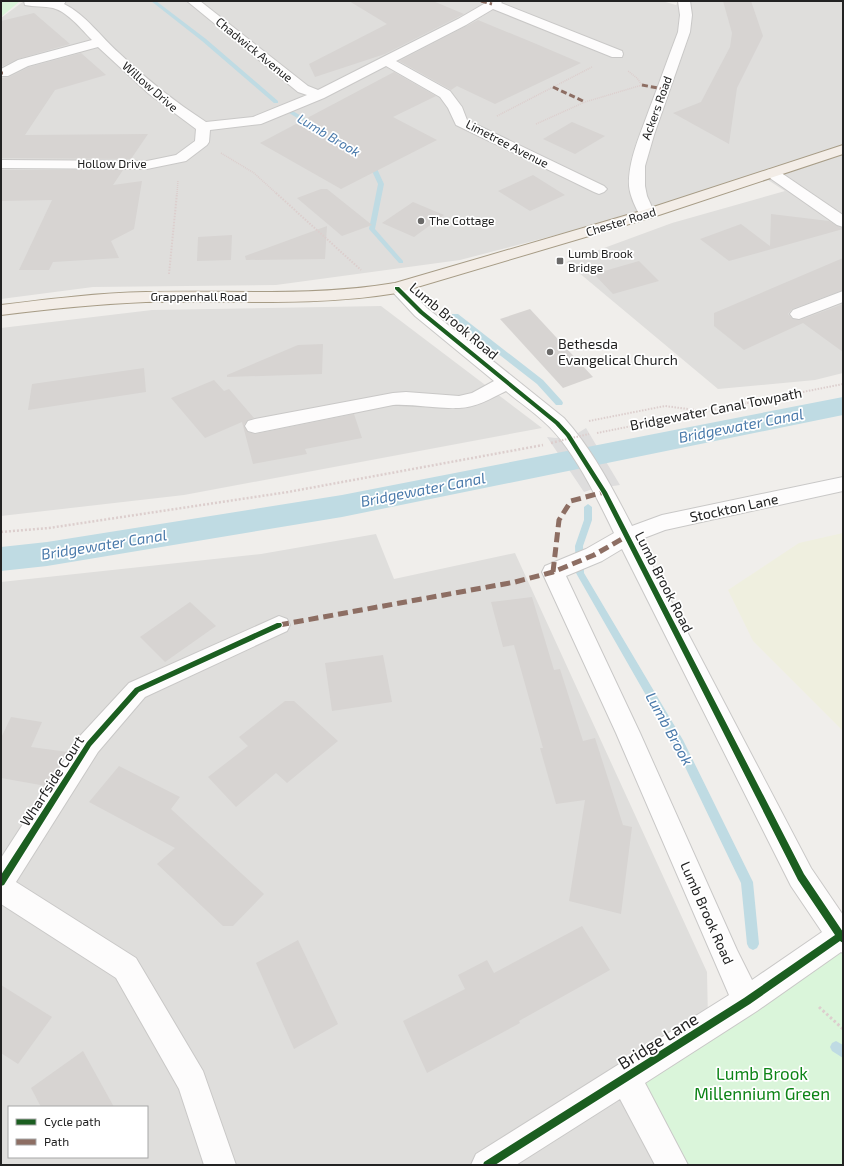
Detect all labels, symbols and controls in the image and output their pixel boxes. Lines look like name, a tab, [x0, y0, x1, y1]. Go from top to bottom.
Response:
street label: Chadwick Avenue	[213, 14, 296, 84]
street label: Willow Drive	[120, 58, 181, 114]
street label: Ackers Road	[638, 74, 674, 142]
water label: Lumb Brook	[295, 110, 363, 160]
street label: Limetree Avenue	[464, 116, 551, 170]
street label: Hollow Drive	[77, 156, 147, 170]
street label: Chester Road	[584, 204, 657, 238]
place label: The Cottage	[429, 213, 495, 227]
marker: The Cottage	[416, 216, 426, 226]
place label: Lumb Brook Bridge	[568, 246, 633, 274]
marker: Lumb Brook Bridge	[555, 256, 565, 266]
street label: Lumb Brook Road	[406, 278, 502, 363]
street label: Grappenhall Road	[151, 289, 247, 303]
place label: Bethesda Evangelical Church	[558, 335, 678, 368]
marker: Bethesda Evangelical Church	[545, 347, 555, 357]
street label: Bridgewater Canal Towpath	[628, 384, 804, 434]
water label: Bridgewater Canal	[677, 405, 805, 447]
water label: Bridgewater Canal	[359, 468, 487, 510]
street label: Stockton Lane	[688, 490, 780, 525]
water label: Bridgewater Canal	[40, 525, 168, 563]
street label: Lumb Brook Road	[632, 528, 697, 635]
water label: Lumb Brook	[642, 689, 697, 768]
street label: Wharfside Court	[16, 732, 87, 829]
street label: Lumb Brook Road	[677, 859, 738, 967]
street label: Bridge Lane	[614, 1008, 702, 1074]
park label: Lumb Brook Millennium Green	[694, 1063, 830, 1103]
legend	[8, 1106, 148, 1158]
text: Cycle path	[44, 1114, 101, 1128]
text: Path	[44, 1134, 69, 1148]

